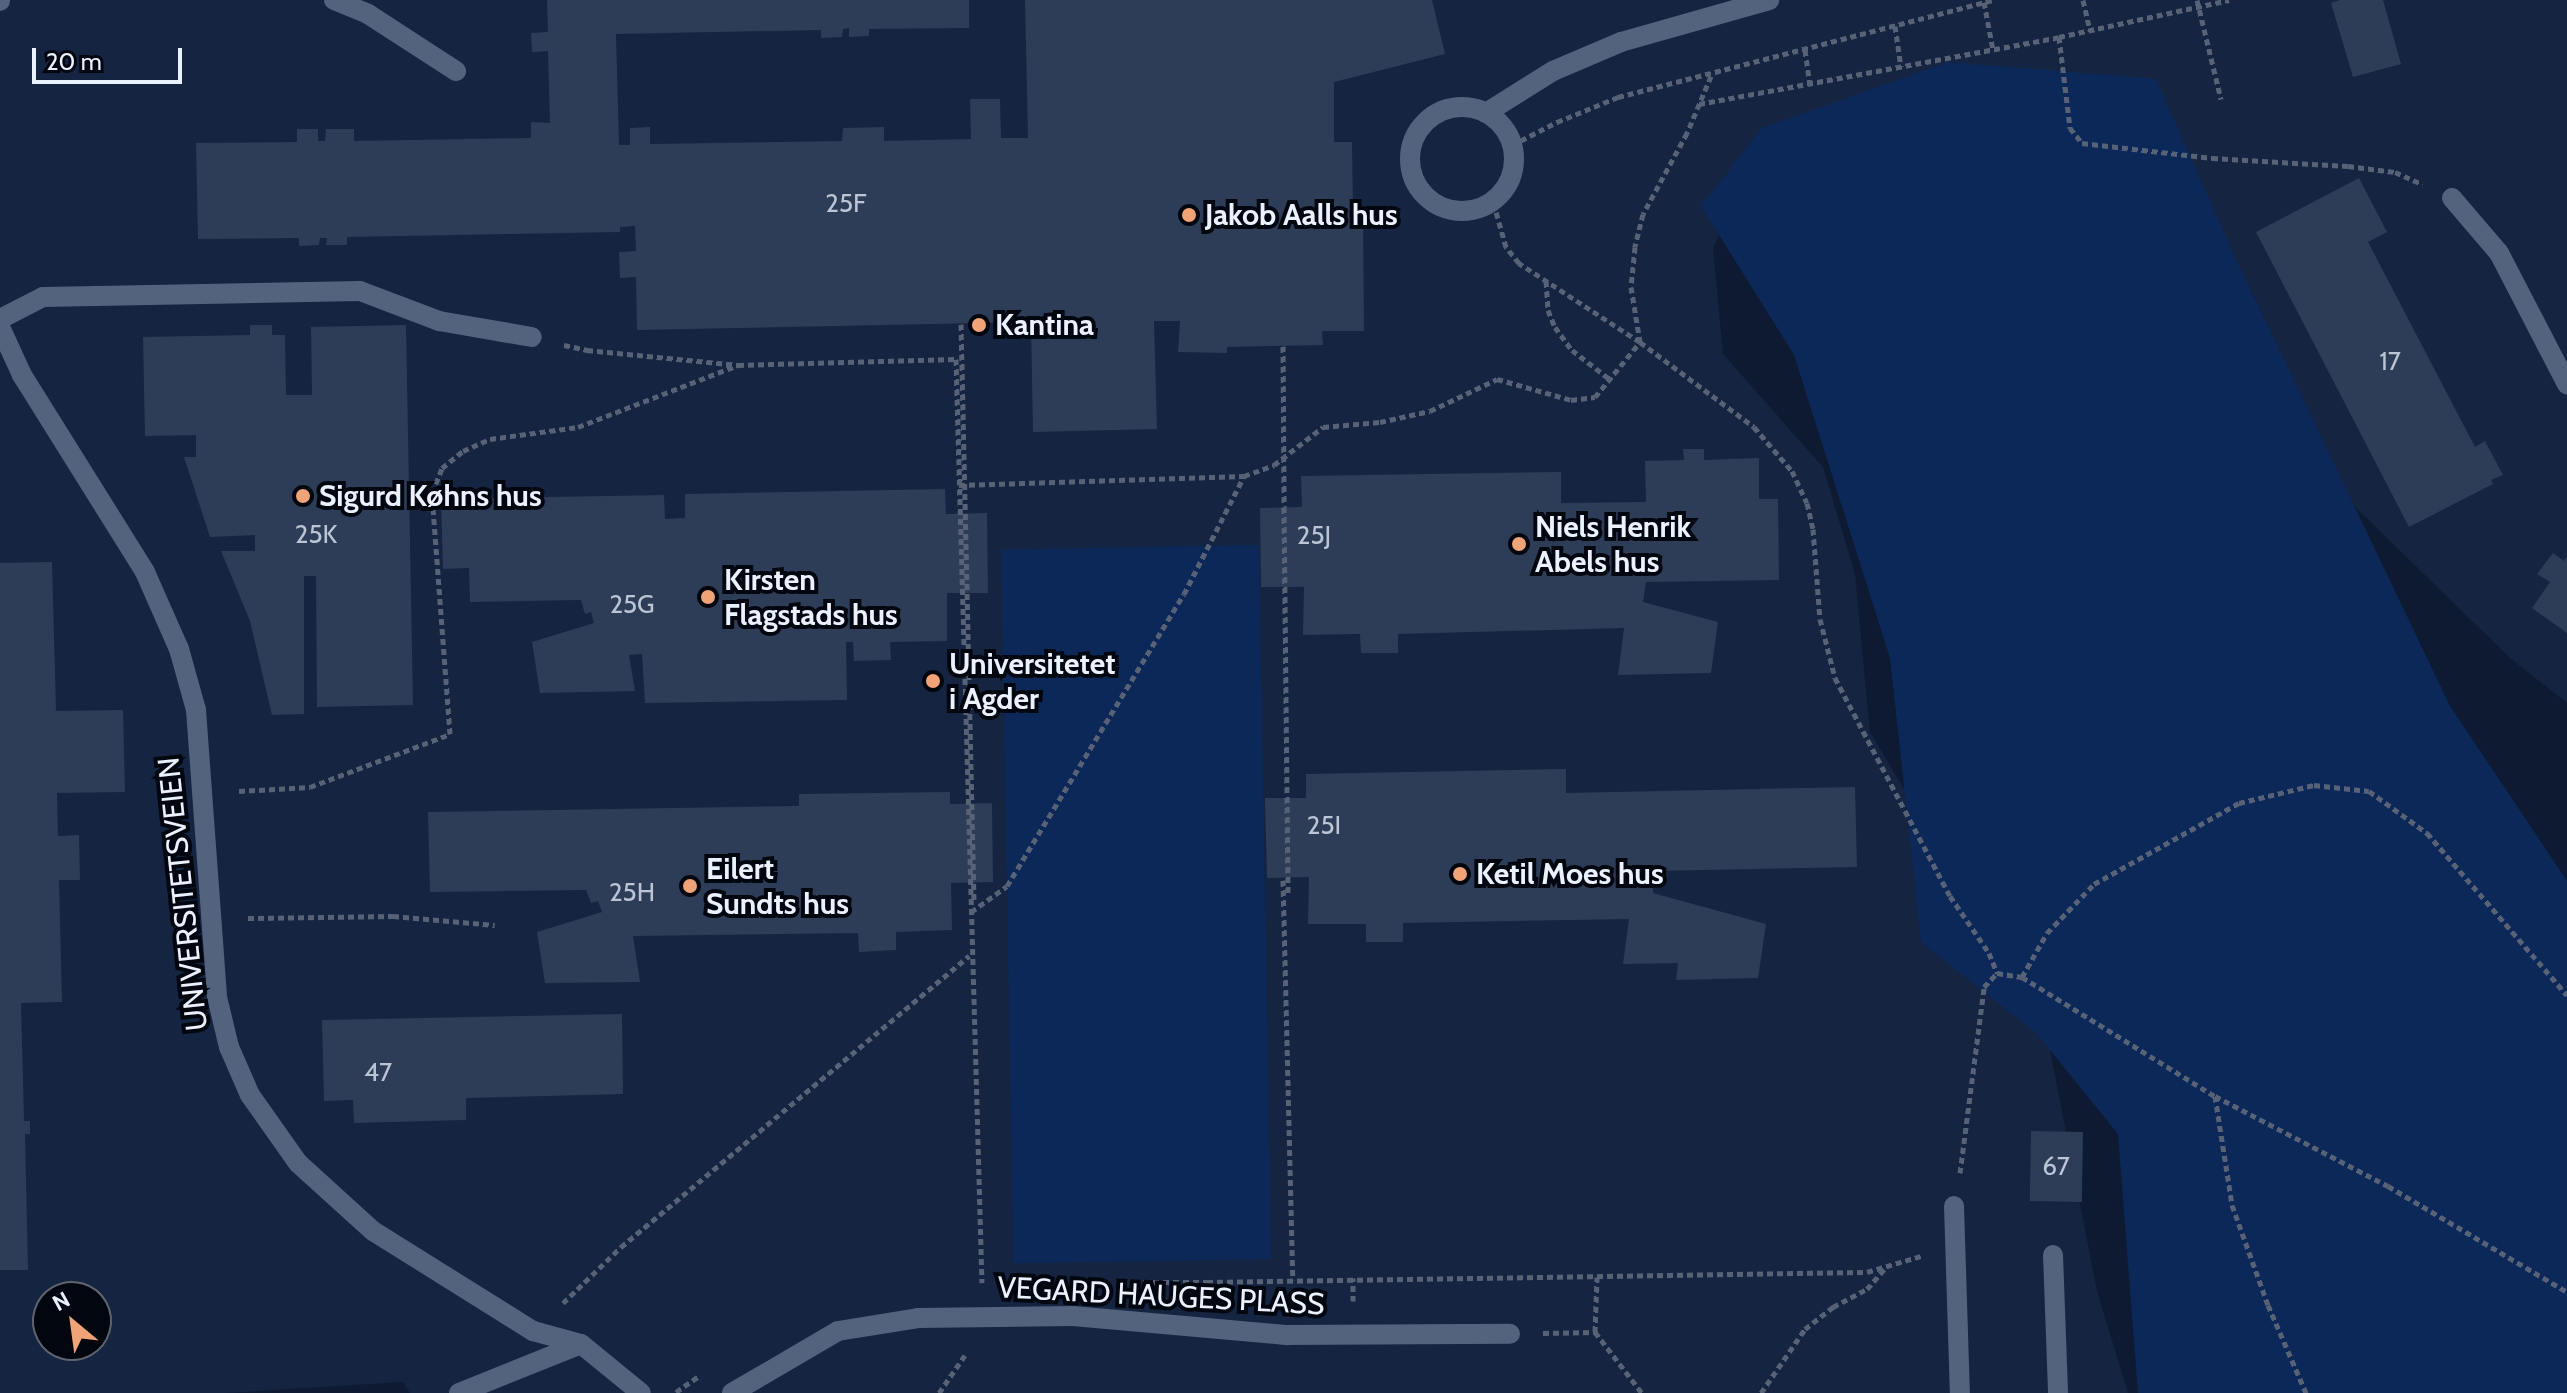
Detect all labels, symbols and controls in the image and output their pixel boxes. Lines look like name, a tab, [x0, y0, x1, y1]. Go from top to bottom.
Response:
scale bar	[36, 32, 186, 82]
text: 20 m	[46, 47, 102, 76]
house number: 25F	[825, 188, 867, 220]
place label: Jakob Aalls hus	[1205, 197, 1398, 233]
marker: Jakob Aalls hus	[1180, 206, 1198, 224]
place label: Kantina	[995, 307, 1094, 343]
marker: Kantina	[970, 316, 988, 334]
house number: 17	[2379, 346, 2401, 378]
place label: Sigurd Køhns hus	[319, 478, 542, 514]
marker: Sigurd Køhns hus	[294, 487, 312, 505]
place label: Niels Henrik Abels hus	[1535, 509, 1691, 580]
house number: 25K	[295, 519, 337, 551]
house number: 25J	[1297, 520, 1331, 552]
marker: Niels Henrik Abels hus	[1510, 535, 1528, 553]
place label: Kirsten Flagstads hus	[724, 562, 898, 632]
marker: Kirsten Flagstads hus	[699, 588, 717, 606]
house number: 25G	[609, 589, 655, 621]
place label: Universitetet i Agder	[949, 646, 1116, 716]
marker: Universitetet i Agder	[924, 672, 942, 690]
street label: UNIVERSITETSVEIEN	[151, 755, 215, 1033]
house number: 25I	[1307, 810, 1341, 842]
place label: Eilert Sundts hus	[706, 851, 849, 922]
place label: Ketil Moes hus	[1476, 856, 1664, 892]
marker: Ketil Moes hus	[1451, 865, 1469, 883]
house number: 25H	[609, 877, 655, 909]
marker: Eilert Sundts hus	[681, 877, 699, 895]
house number: 47	[364, 1057, 392, 1089]
house number: 67	[2042, 1151, 2070, 1183]
street label: VEGARD HAUGES PLASS	[997, 1269, 1325, 1323]
north arrow	[32, 1281, 112, 1361]
text: N	[48, 1286, 74, 1317]

